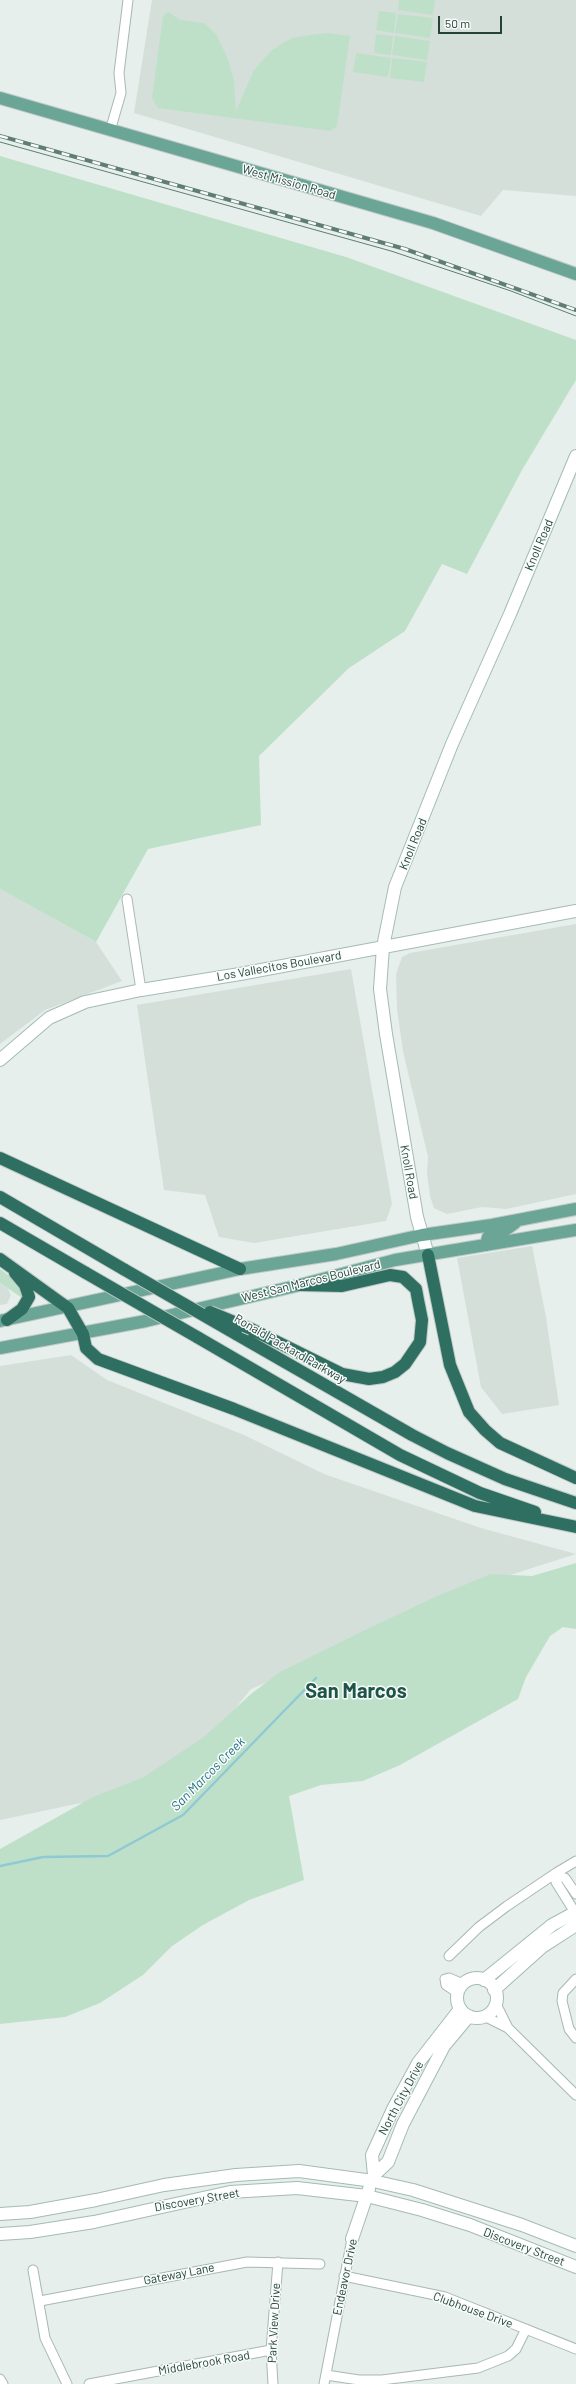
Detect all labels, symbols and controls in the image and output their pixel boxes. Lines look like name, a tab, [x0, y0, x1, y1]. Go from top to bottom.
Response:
scale bar	[440, 8, 504, 34]
text: 50 m	[445, 16, 470, 30]
street label: West Mission Road	[241, 162, 337, 202]
street label: Knoll Road	[522, 517, 556, 573]
street label: Knoll Road	[396, 816, 430, 872]
street label: Los Vallecitos Boulevard	[216, 948, 342, 984]
street label: Knoll Road	[397, 1144, 421, 1200]
street label: West San Marcos Boulevard	[240, 1257, 382, 1305]
street label: Ronald Packard Parkway	[232, 1311, 348, 1387]
district label: San Marcos	[305, 1679, 407, 1703]
water label: San Marcos Creek	[168, 1734, 248, 1814]
street label: North City Drive	[375, 2059, 427, 2137]
street label: Discovery Street	[153, 2185, 241, 2215]
street label: Discovery Street	[481, 2225, 567, 2269]
street label: Endeavor Drive	[330, 2237, 360, 2317]
street label: Gateway Lane	[142, 2260, 216, 2288]
street label: Park View Drive	[265, 2283, 283, 2363]
street label: Clubhouse Drive	[431, 2289, 515, 2331]
street label: Middlebrook Road	[157, 2348, 251, 2378]

